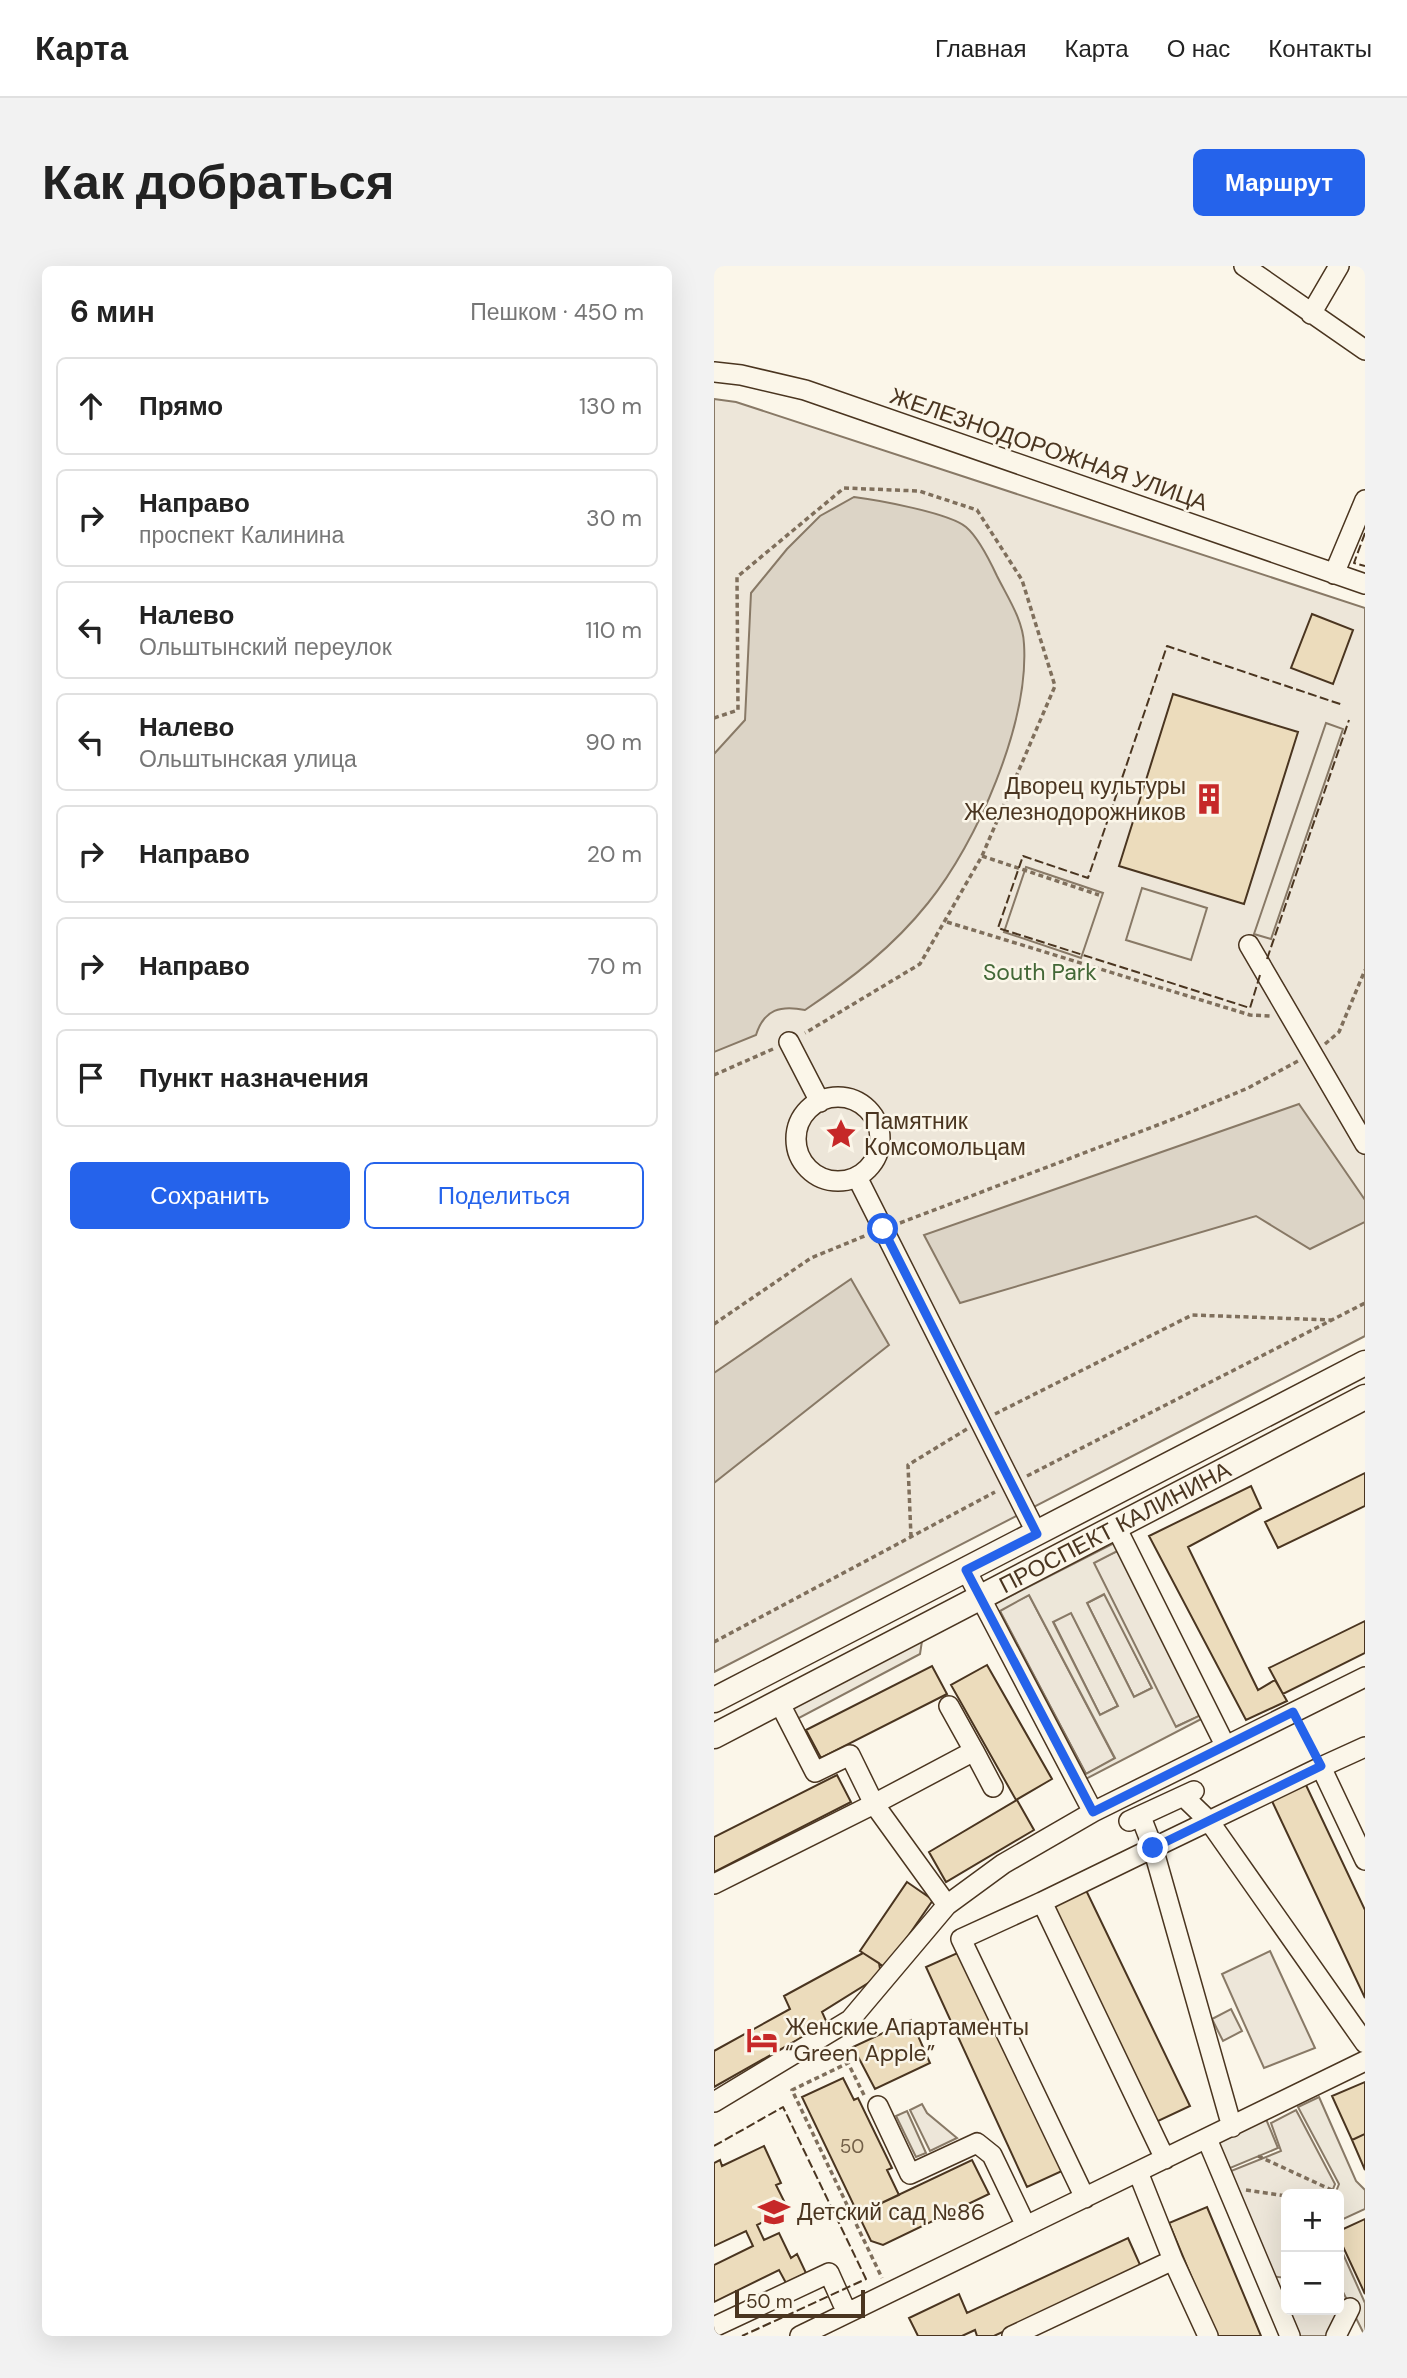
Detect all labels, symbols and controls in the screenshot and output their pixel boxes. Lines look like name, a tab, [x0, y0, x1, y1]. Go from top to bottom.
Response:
text: Карта	[35, 27, 128, 70]
text: Главная	[935, 33, 1026, 64]
text: Карта	[1064, 33, 1129, 64]
text: О нас	[1167, 33, 1230, 64]
text: Контакты	[1268, 33, 1372, 64]
button: Маршрут	[1193, 149, 1365, 216]
text: Как добраться	[42, 150, 394, 214]
text: 6 мин	[70, 292, 155, 331]
text: Пешком · 450 m	[470, 297, 644, 327]
street label: ЖЕЛЕЗНОДОРОЖНАЯ УЛИЦА	[886, 380, 1212, 518]
icon: ahead	[72, 387, 110, 425]
text: Прямо	[139, 389, 223, 423]
text: 130 m	[579, 391, 642, 421]
text: Направо	[139, 486, 250, 520]
icon: right	[72, 499, 110, 537]
text: 30 m	[586, 503, 642, 533]
text: проспект Калинина	[139, 520, 344, 550]
text: Налево	[139, 598, 234, 632]
icon: left	[72, 611, 110, 649]
text: 110 m	[585, 615, 642, 645]
text: Ольштынский переулок	[139, 632, 392, 662]
text: Налево	[139, 710, 234, 744]
icon: left	[72, 723, 110, 761]
text: 90 m	[585, 727, 642, 757]
text: Ольштынская улица	[139, 744, 357, 774]
place label: Дворец культуры Железнодорожников	[964, 771, 1186, 827]
building icon: Дворец культуры Железнодорожников	[1192, 782, 1226, 816]
icon: right	[72, 835, 110, 873]
text: Направо	[139, 837, 250, 871]
text: 20 m	[587, 839, 642, 869]
icon: right	[72, 947, 110, 985]
text: Направо	[139, 949, 250, 983]
text: 70 m	[588, 951, 642, 981]
park label: South Park	[983, 957, 1097, 987]
icon: arrive	[72, 1059, 110, 1097]
text: Пункт назначения	[139, 1061, 369, 1095]
place label: Памятник Комсомольцам	[864, 1106, 1026, 1162]
place icon: Памятник Комсомольцам	[824, 1117, 858, 1151]
button: Сохранить	[70, 1162, 350, 1229]
button: Поделиться	[364, 1162, 644, 1229]
route start	[867, 1213, 898, 1244]
street label: ПРОСПЕКТ КАЛИНИНА	[994, 1454, 1237, 1600]
route end	[1137, 1832, 1168, 1863]
place label: Женские Апартаменты “Green Apple”	[785, 2012, 1029, 2068]
hotel icon: Женские Апартаменты “Green Apple”	[745, 2023, 779, 2057]
house number: 50	[840, 2134, 864, 2159]
map controls	[1281, 2189, 1344, 2315]
button: +	[1281, 2189, 1344, 2252]
school or university icon: Детский сад №86	[757, 2195, 791, 2229]
place label: Детский сад №86	[797, 2197, 985, 2227]
button: −	[1281, 2252, 1344, 2315]
scale bar	[735, 2287, 864, 2319]
text: 50 m	[746, 2289, 793, 2314]

